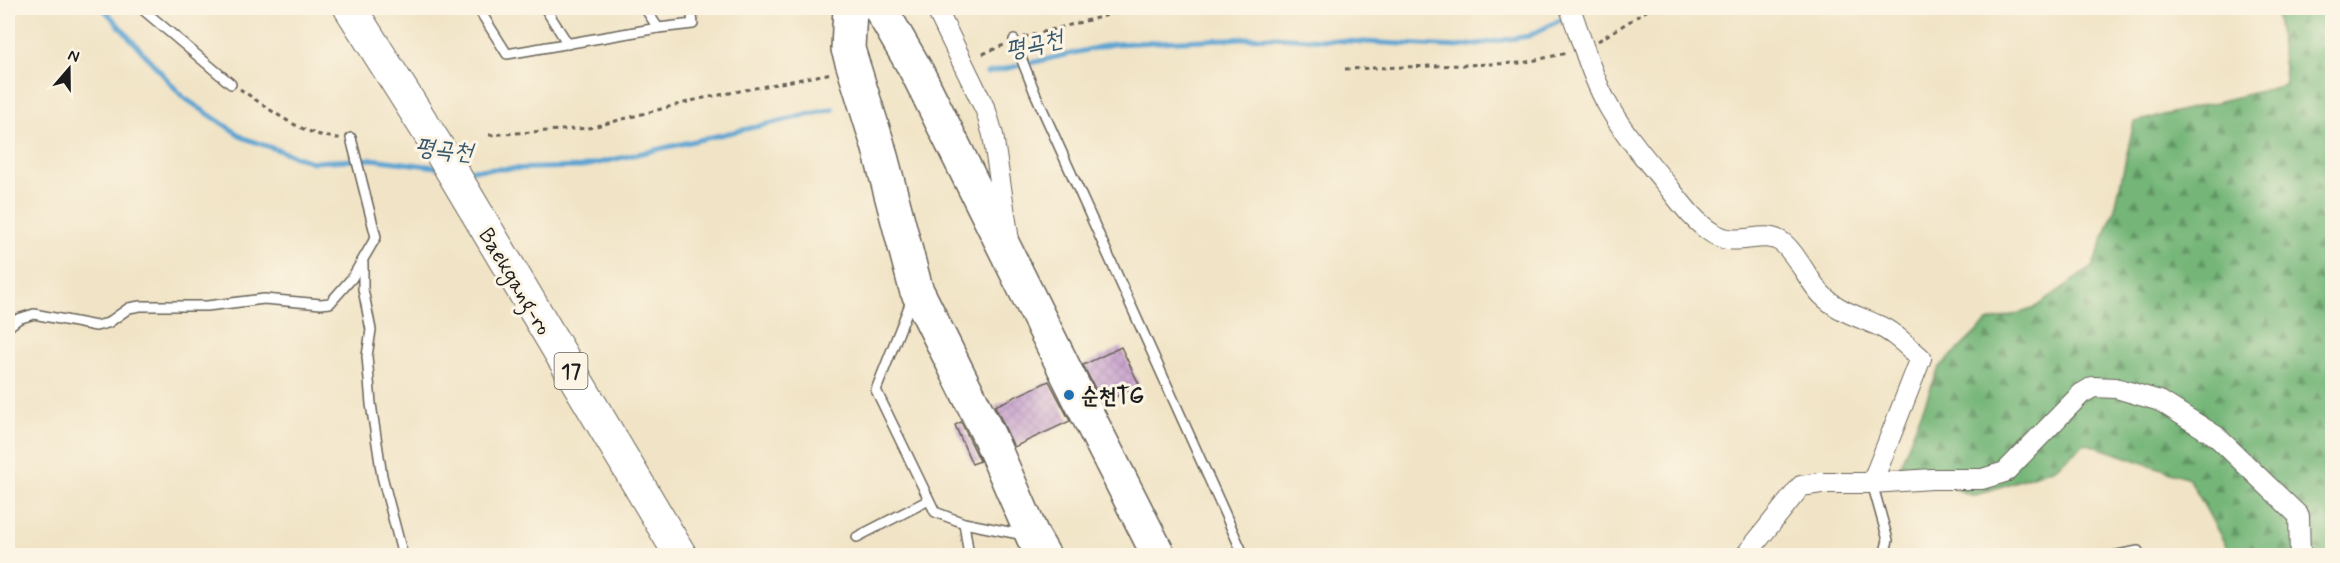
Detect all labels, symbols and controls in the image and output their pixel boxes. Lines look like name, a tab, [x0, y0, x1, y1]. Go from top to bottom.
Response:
water label: 평곡천	[1003, 23, 1069, 67]
north arrow	[39, 39, 99, 99]
text: N	[65, 45, 82, 68]
water label: 평곡천	[413, 132, 477, 169]
street label: Baekgang-ro	[469, 223, 557, 342]
road number: 17	[554, 353, 588, 389]
place label: 순천TG	[1081, 383, 1144, 411]
marker: 순천TG	[1062, 388, 1076, 402]

